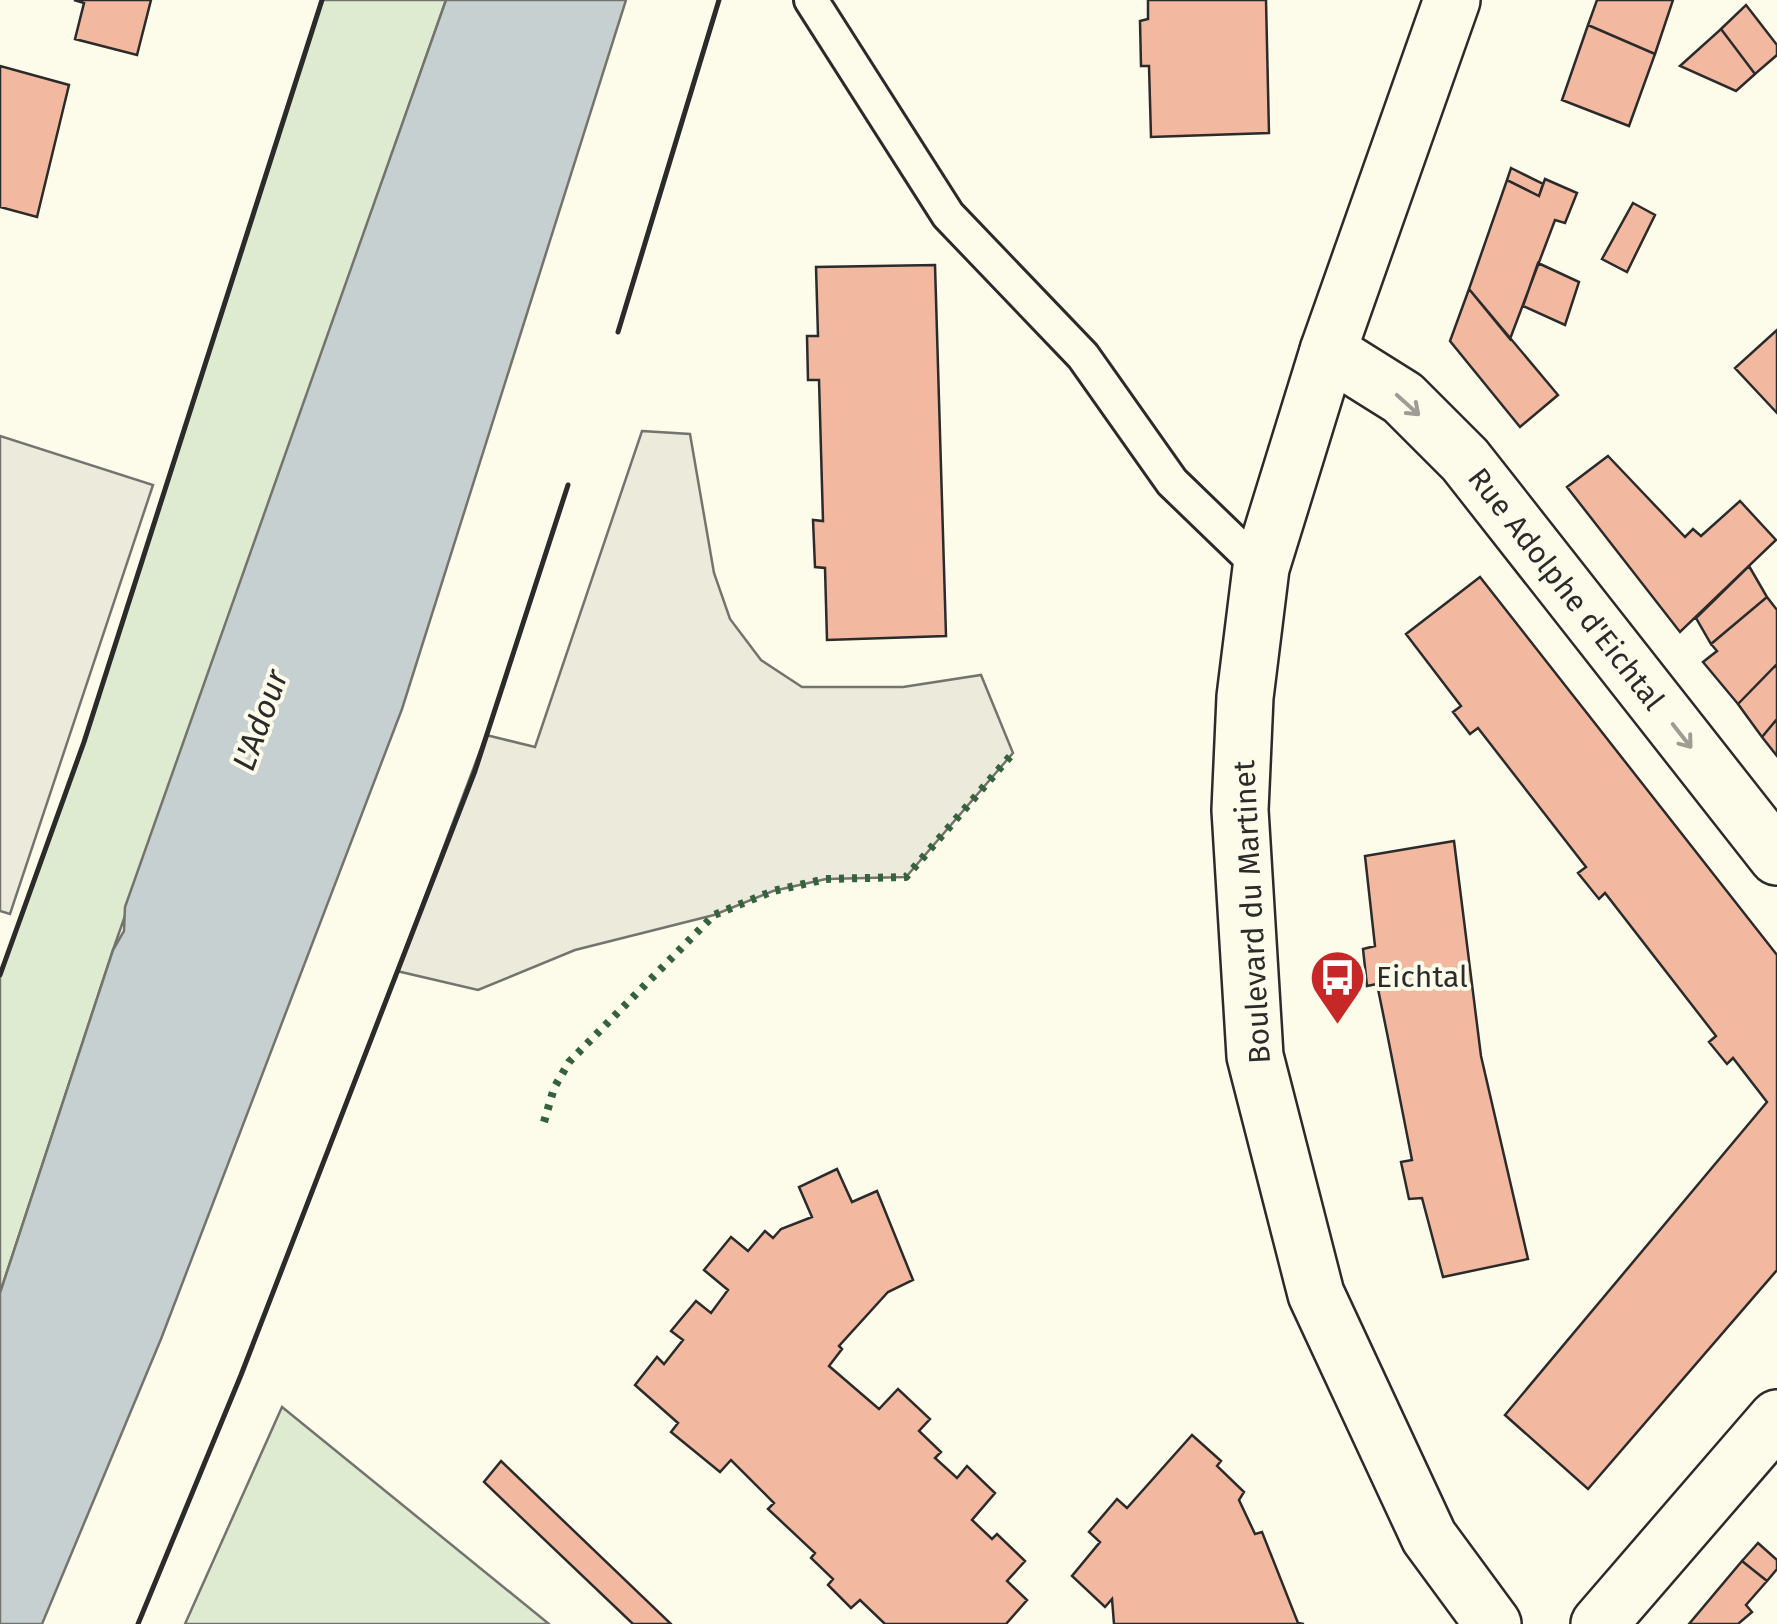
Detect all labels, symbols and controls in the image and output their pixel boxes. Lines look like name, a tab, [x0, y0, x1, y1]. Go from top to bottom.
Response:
one-way arrow	[1395, 392, 1421, 416]
street label: Rue Adolphe d'Eichtal	[1460, 461, 1672, 717]
water label: L'Adour	[224, 663, 296, 776]
one-way arrow	[1671, 722, 1693, 748]
street label: Boulevard du Martinet	[1226, 759, 1278, 1065]
bus stop icon: Eichtal	[1307, 947, 1367, 1026]
place label: Eichtal	[1376, 959, 1468, 995]

